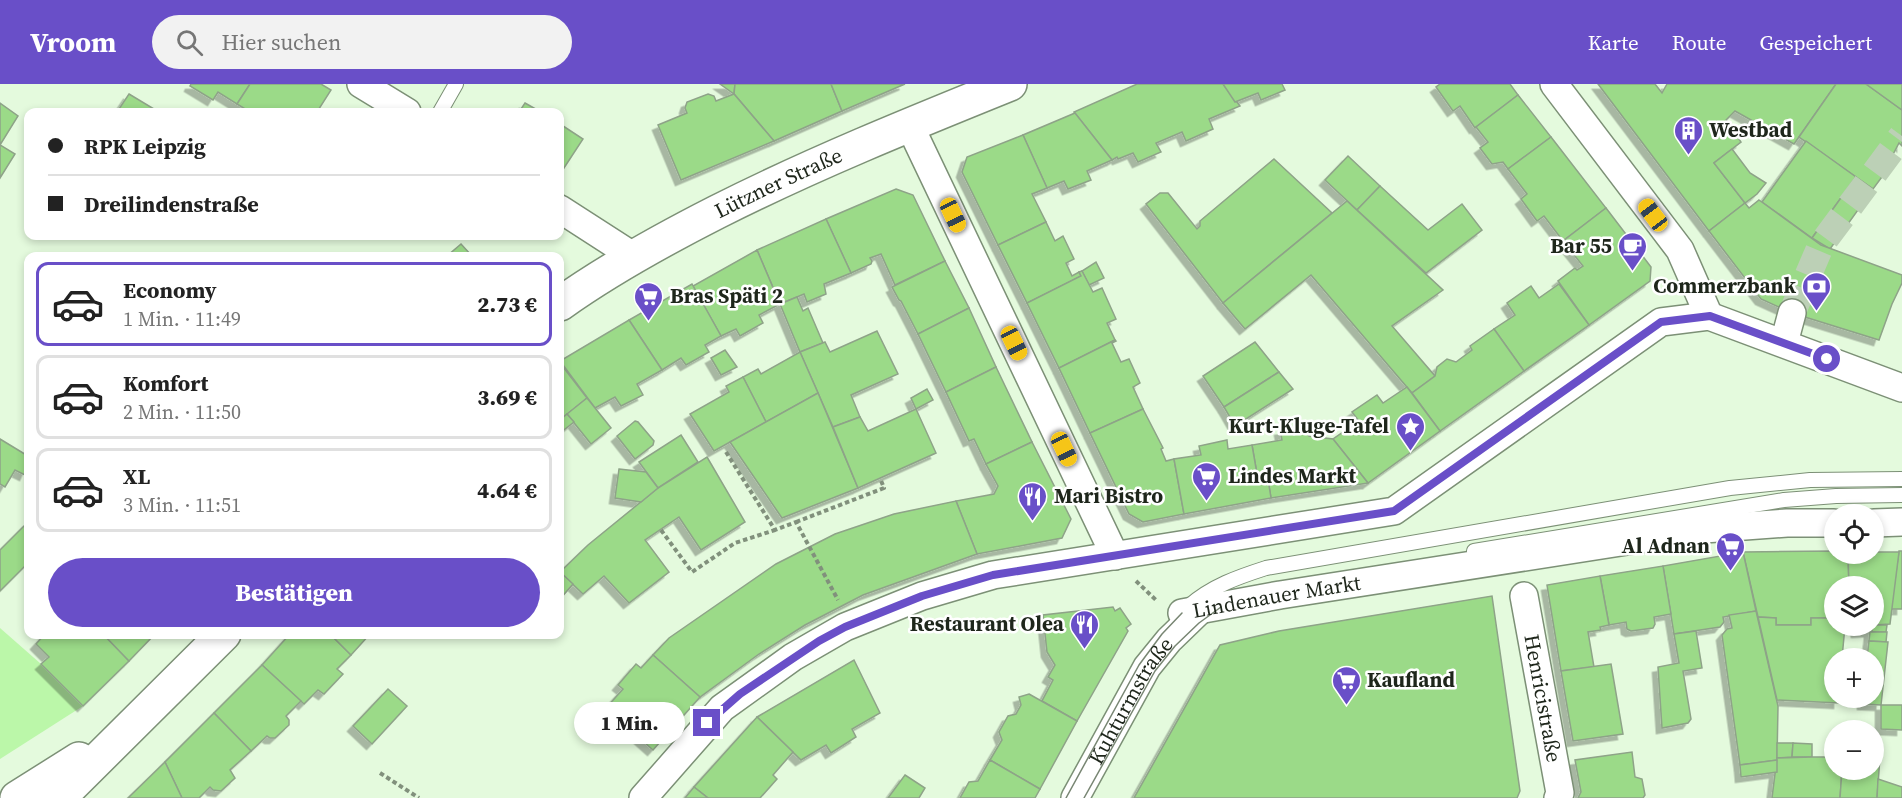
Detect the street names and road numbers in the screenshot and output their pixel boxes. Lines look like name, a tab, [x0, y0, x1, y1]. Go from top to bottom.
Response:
street label: Lützner Straße	[709, 140, 847, 225]
street label: Lindenauer Markt	[1190, 568, 1363, 625]
street label: Kuhturmstraße	[1081, 631, 1180, 770]
street label: Henricistraße	[1517, 632, 1569, 765]

